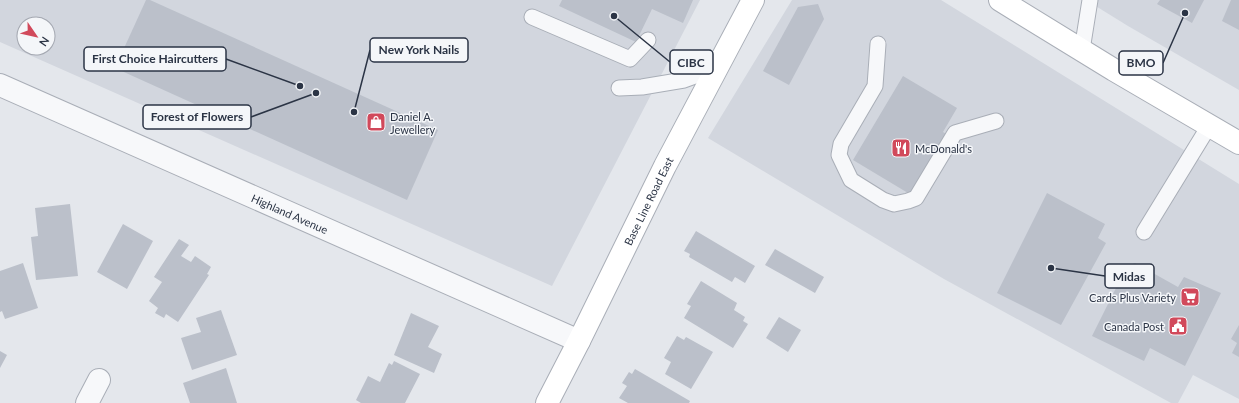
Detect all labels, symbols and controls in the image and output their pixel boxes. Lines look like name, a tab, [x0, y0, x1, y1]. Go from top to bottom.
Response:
north arrow	[16, 16, 56, 56]
text: N	[37, 35, 52, 49]
callout: New York Nails	[370, 38, 468, 62]
text: New York Nails	[379, 42, 459, 57]
callout: First Choice Haircutters	[84, 47, 226, 71]
callout: CIBC	[670, 50, 713, 74]
text: First Choice Haircutters	[92, 51, 218, 66]
callout: BMO	[1119, 51, 1163, 75]
text: CIBC	[677, 55, 705, 70]
text: BMO	[1127, 55, 1156, 70]
callout: Forest of Flowers	[143, 105, 251, 129]
text: Forest of Flowers	[151, 109, 243, 124]
place label: Daniel A. Jewellery	[390, 110, 436, 136]
shop icon: Daniel A. Jewellery	[365, 111, 387, 133]
restaurant icon: McDonald's	[890, 137, 912, 159]
place label: McDonald's	[915, 142, 972, 155]
street label: Base Line Road East	[621, 154, 675, 247]
street label: Highland Avenue	[250, 191, 330, 236]
callout: Midas	[1105, 264, 1154, 288]
text: Midas	[1113, 269, 1145, 284]
supermarket icon: Cards Plus Variety	[1179, 286, 1201, 308]
place label: Cards Plus Variety	[1089, 291, 1176, 304]
public building icon: Canada Post	[1167, 315, 1189, 337]
place label: Canada Post	[1104, 320, 1164, 333]

